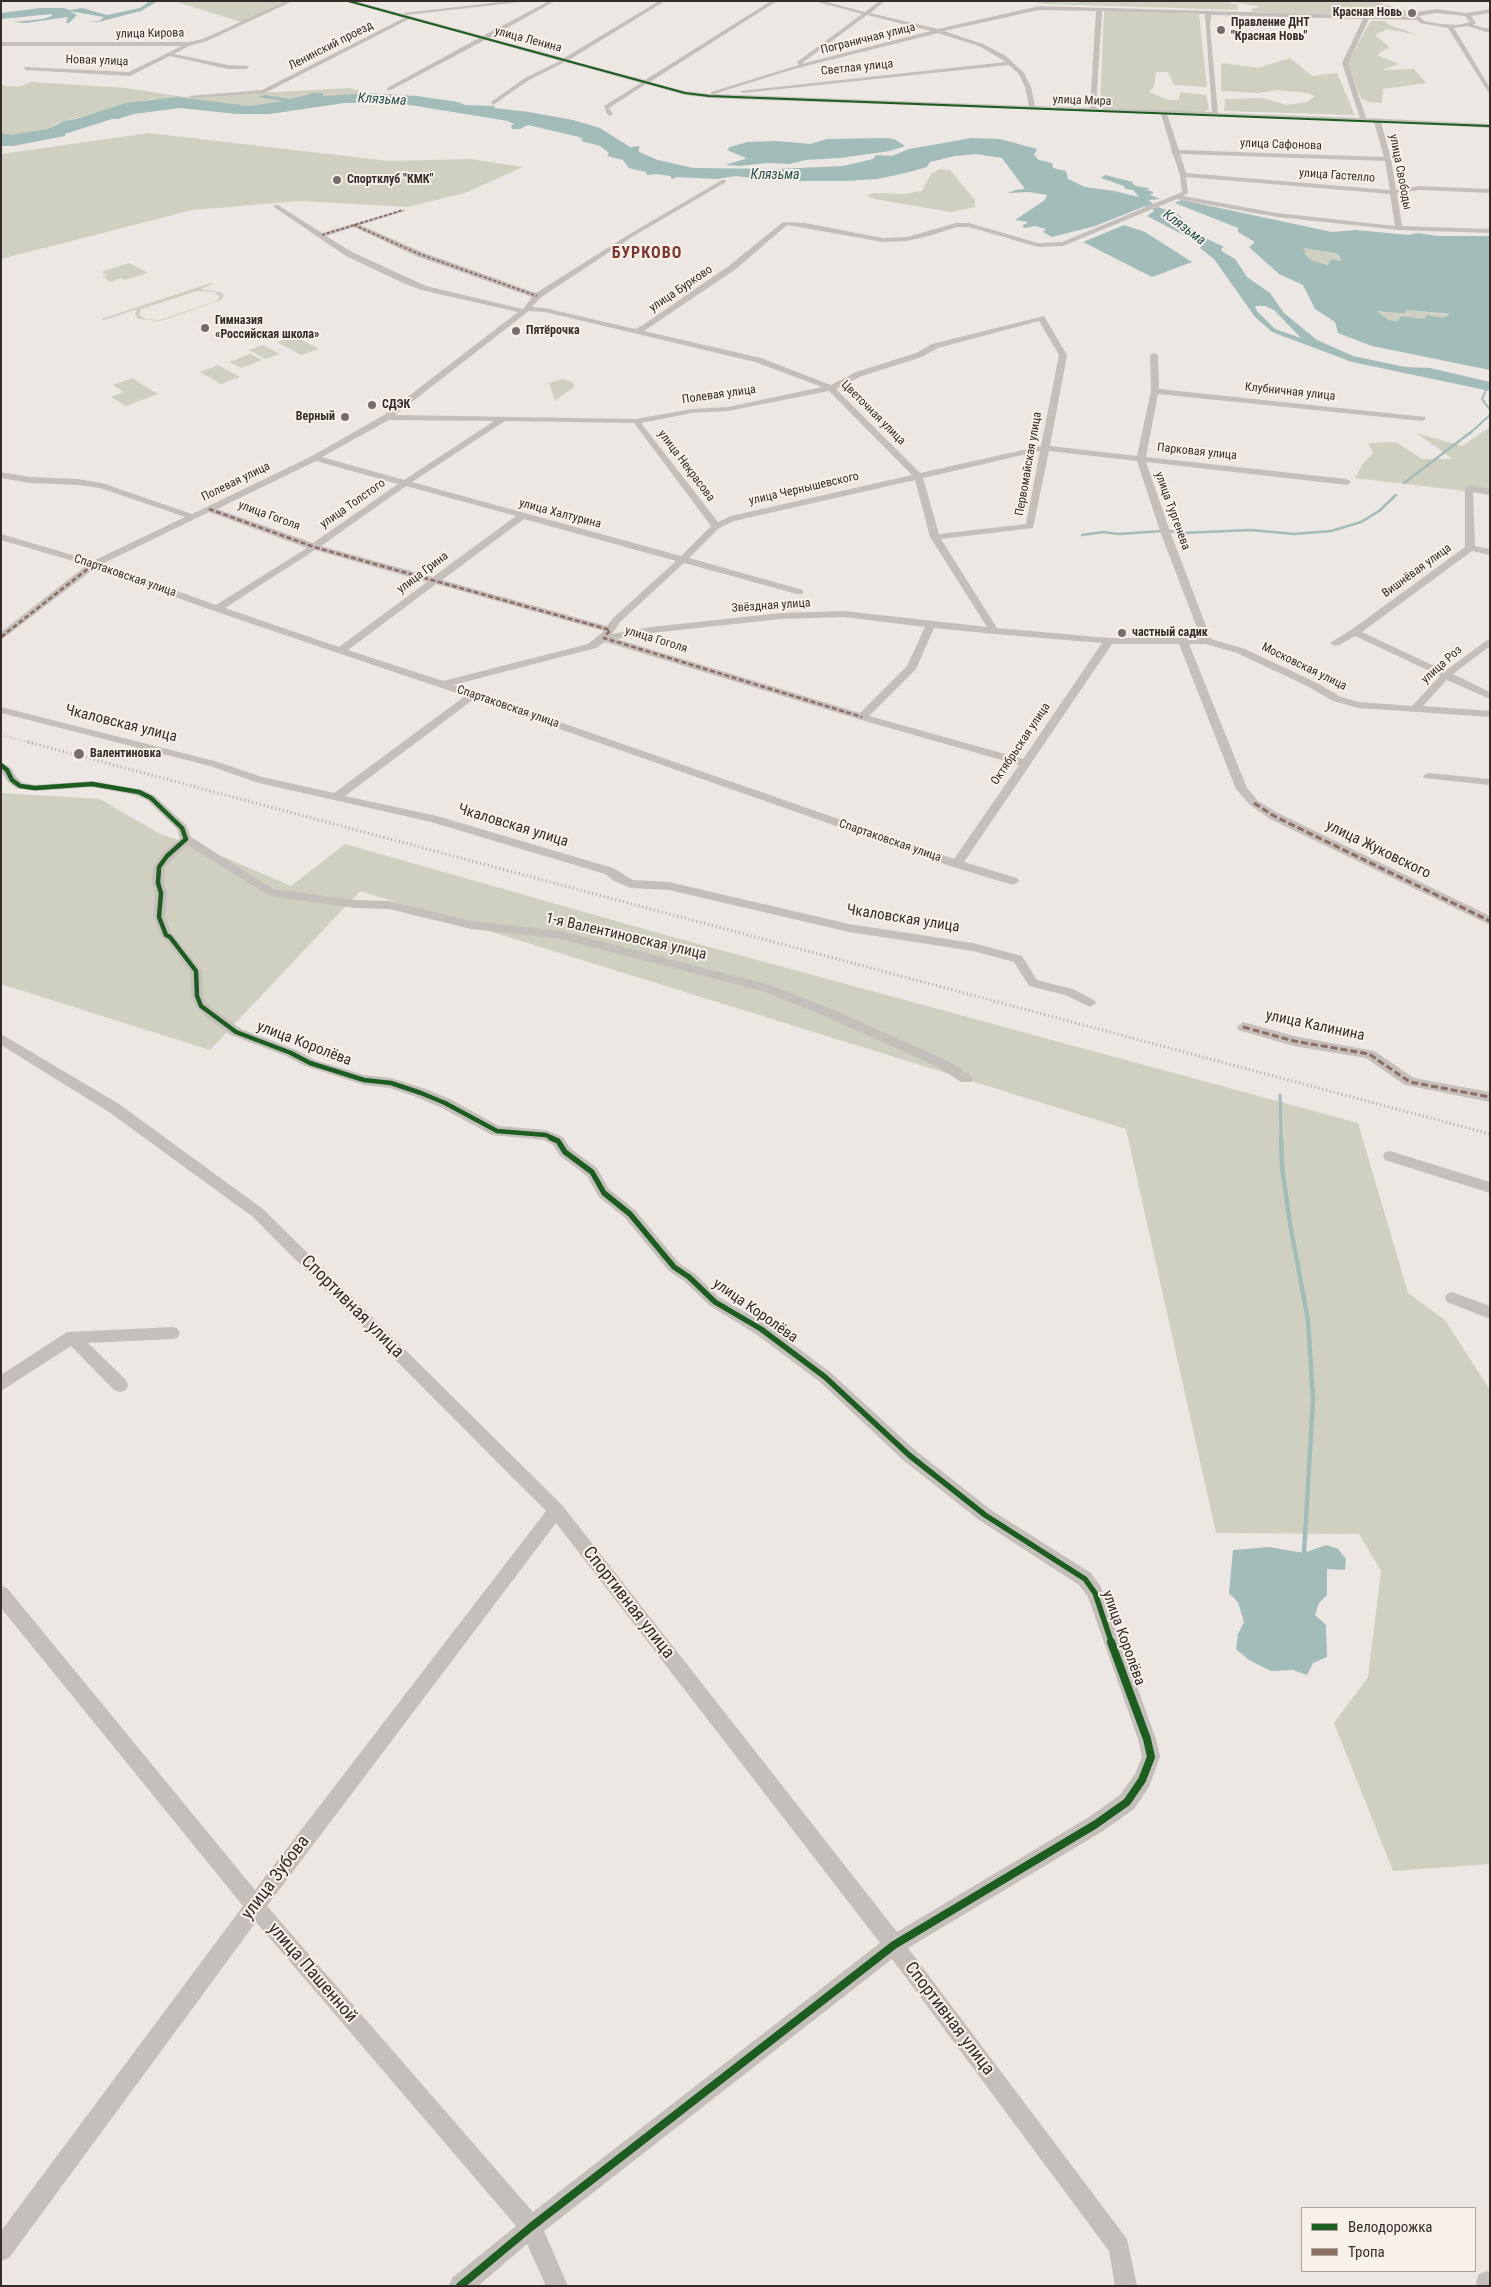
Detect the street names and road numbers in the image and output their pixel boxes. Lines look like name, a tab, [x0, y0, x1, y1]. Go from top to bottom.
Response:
street label: Ленинский проезд	[286, 18, 376, 74]
street label: Пограничная улица	[819, 20, 917, 58]
street label: улица Ленина	[493, 24, 563, 56]
street label: улица Кирова	[116, 26, 184, 42]
street label: Новая улица	[65, 53, 129, 69]
street label: Светлая улица	[820, 57, 894, 79]
street label: улица Мира	[1052, 93, 1112, 109]
street label: улица Свободы	[1386, 133, 1414, 211]
street label: улица Сафонова	[1240, 136, 1322, 154]
street label: улица Гастелло	[1298, 166, 1376, 186]
street label: улица Бурково	[647, 263, 715, 315]
street label: Цветочная улица	[838, 378, 908, 448]
street label: Клубничная улица	[1244, 380, 1336, 404]
street label: Полевая улица	[681, 383, 757, 407]
street label: Первомайская улица	[1013, 411, 1045, 517]
street label: улица Некрасова	[654, 427, 718, 505]
street label: Парковая улица	[1156, 441, 1238, 463]
street label: Полевая улица	[199, 459, 273, 505]
street label: улица Чернышевского	[748, 469, 860, 509]
street label: улица Тургенева	[1151, 470, 1193, 552]
street label: улица Толстого	[318, 476, 388, 532]
street label: улица Халтурина	[517, 496, 603, 532]
street label: улица Гоголя	[236, 498, 302, 534]
street label: Вишнёвая улица	[1380, 541, 1454, 601]
street label: улица Грина	[395, 549, 451, 597]
street label: Спартаковская улица	[72, 552, 178, 600]
street label: Звёздная улица	[731, 596, 811, 616]
street label: улица Гоголя	[623, 624, 689, 656]
street label: Московская улица	[1259, 640, 1349, 694]
street label: улица Роз	[1419, 643, 1465, 687]
street label: Спартаковская улица	[455, 683, 561, 731]
street label: Октябрьская улица	[988, 700, 1054, 788]
street label: Чкаловская улица	[63, 701, 179, 747]
street label: Чкаловская улица	[456, 801, 570, 851]
street label: Спартаковская улица	[837, 817, 943, 865]
street label: улица Жуковского	[1323, 817, 1433, 883]
street label: Чкаловская улица	[845, 901, 961, 937]
street label: 1-я Валентиновская улица	[544, 910, 708, 964]
street label: улица Калинина	[1264, 1007, 1366, 1045]
street label: улица Королёва	[254, 1018, 354, 1070]
street label: Спортивная улица	[296, 1251, 408, 1363]
street label: улица Королёва	[709, 1275, 801, 1347]
street label: Спортивная улица	[577, 1543, 679, 1663]
street label: улица Королёва	[1097, 1588, 1149, 1688]
street label: улица Зубова	[237, 1832, 315, 1924]
street label: улица Пашенной	[263, 1919, 361, 2027]
street label: Спортивная улица	[899, 1958, 999, 2080]

